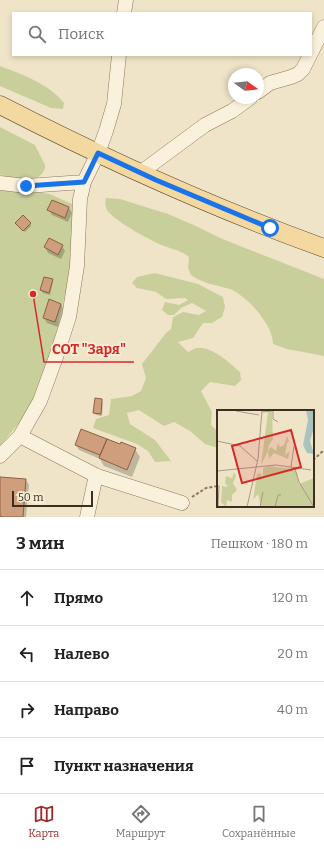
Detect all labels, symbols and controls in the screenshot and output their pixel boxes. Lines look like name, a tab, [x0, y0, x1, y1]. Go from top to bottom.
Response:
search box	[12, 12, 312, 56]
icon: search	[26, 23, 48, 45]
text: Поиск	[58, 25, 104, 43]
north arrow	[228, 68, 264, 104]
route end	[17, 177, 35, 195]
route start	[261, 219, 279, 237]
callout: СОТ "Заря"	[44, 336, 134, 362]
text: СОТ "Заря"	[52, 341, 126, 358]
inset map	[217, 410, 314, 507]
scale bar	[12, 489, 93, 508]
text: 50 m	[18, 491, 44, 504]
text: 3 мин	[16, 533, 64, 554]
text: Пешком · 180 m	[211, 536, 308, 551]
icon: ahead	[16, 587, 38, 609]
text: Прямо	[54, 589, 103, 607]
text: 120 m	[272, 590, 308, 605]
icon: left	[16, 643, 38, 665]
text: Налево	[54, 645, 109, 663]
text: 20 m	[278, 646, 308, 661]
icon: right	[16, 699, 38, 721]
text: Направо	[54, 701, 119, 719]
text: 40 m	[277, 702, 308, 717]
icon: arrive	[16, 755, 38, 777]
text: Пункт назначения	[54, 757, 194, 775]
tab: Карта	[28, 803, 59, 840]
tab: Маршрут	[116, 803, 165, 840]
tab: Сохранённые	[222, 803, 296, 840]

